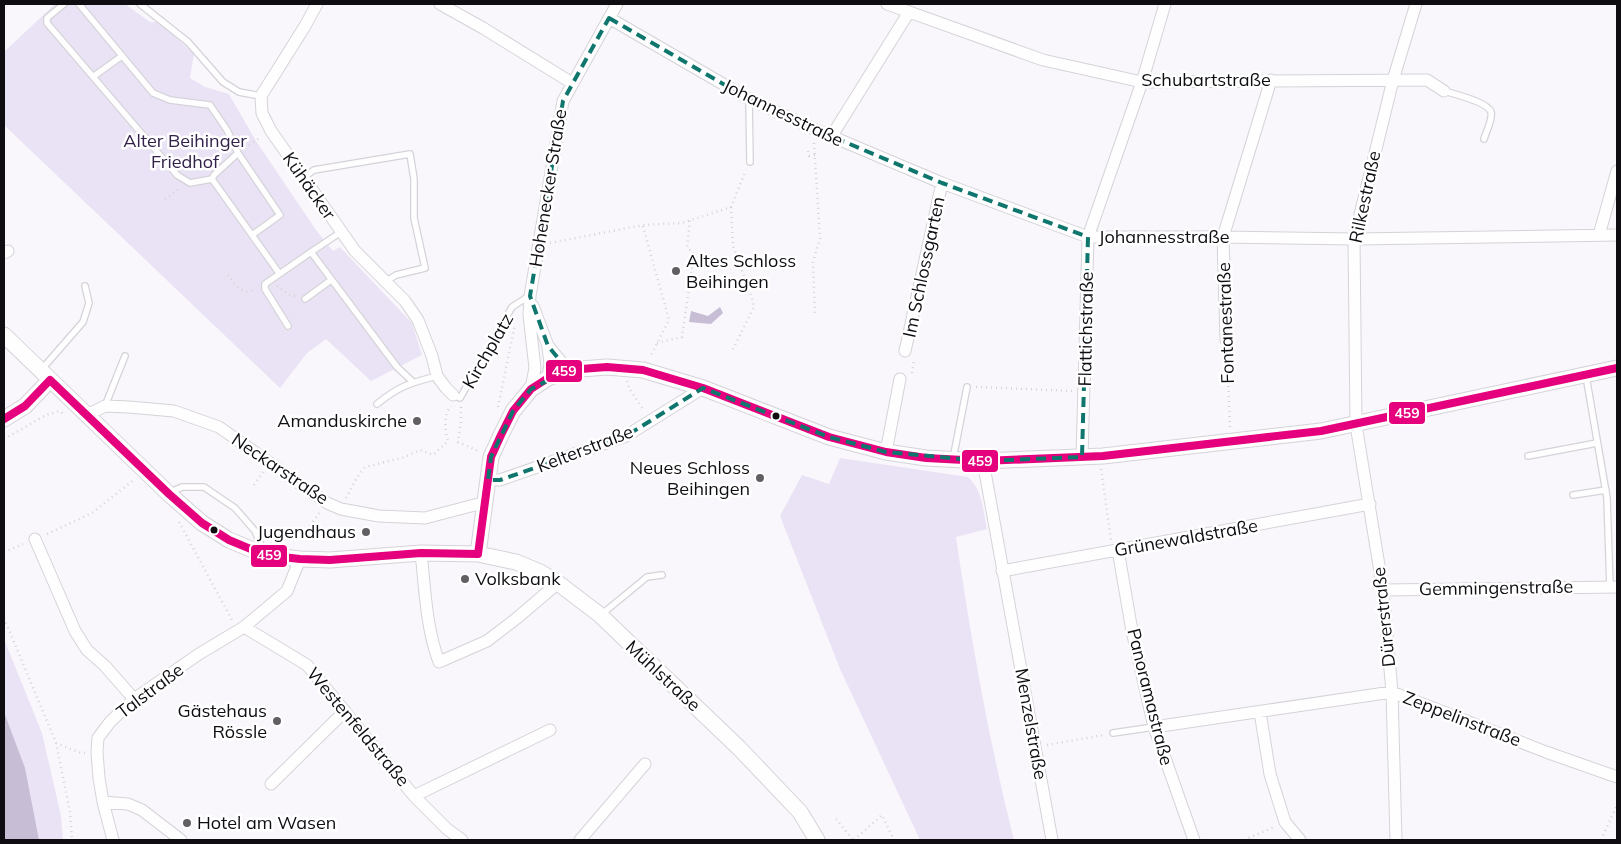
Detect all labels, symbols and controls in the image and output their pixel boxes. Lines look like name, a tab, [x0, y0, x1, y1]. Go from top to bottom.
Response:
street label: Schubartstraße	[1141, 68, 1271, 91]
street label: Johannesstraße	[719, 74, 847, 152]
street label: Hohenecker Straße	[524, 107, 571, 269]
park label: Alter Beihinger Friedhof	[123, 129, 247, 173]
street label: Kühäcker	[278, 147, 341, 224]
street label: Rilkestraße	[1344, 149, 1385, 245]
street label: Im Schlossgarten	[897, 194, 950, 339]
street label: Johannesstraße	[1099, 225, 1229, 248]
place label: Altes Schloss Beihingen	[686, 249, 796, 293]
street label: Fontanestraße	[1212, 262, 1239, 384]
marker: Altes Schloss Beihingen	[670, 265, 682, 277]
street label: Flattichstraße	[1073, 271, 1098, 387]
street label: Kirchplatz	[457, 309, 518, 392]
line badge: 459	[545, 359, 583, 383]
text: 459	[551, 362, 577, 380]
line badge: 459	[1388, 401, 1426, 425]
text: 459	[1394, 404, 1420, 422]
place label: Amanduskirche	[277, 409, 407, 432]
unlabelled marker	[771, 411, 781, 421]
marker: Amanduskirche	[411, 415, 423, 427]
street label: Kelterstraße	[533, 420, 636, 477]
street label: Neckarstraße	[227, 428, 333, 509]
line badge: 459	[961, 449, 999, 473]
text: 459	[967, 452, 993, 470]
place label: Neues Schloss Beihingen	[630, 456, 750, 500]
marker: Neues Schloss Beihingen	[754, 472, 766, 484]
street label: Grünewaldstraße	[1112, 514, 1259, 561]
place label: Jugendhaus	[257, 520, 356, 543]
unlabelled marker	[209, 525, 219, 535]
marker: Jugendhaus	[360, 526, 372, 538]
line badge: 459	[250, 544, 288, 568]
text: 459	[256, 546, 282, 564]
street label: Dürerstraße	[1367, 566, 1400, 668]
place label: Volksbank	[475, 567, 561, 590]
marker: Volksbank	[459, 573, 471, 585]
street label: Gemmingenstraße	[1419, 575, 1573, 600]
street label: Panoramastraße	[1122, 626, 1179, 768]
street label: Mühlstraße	[621, 635, 706, 716]
street label: Talstraße	[112, 658, 188, 723]
street label: Westenfeldstraße	[302, 662, 415, 791]
street label: Menzelstraße	[1010, 666, 1053, 781]
street label: Zeppelinstraße	[1400, 686, 1524, 752]
place label: Gästehaus Rössle	[178, 699, 267, 743]
marker: Gästehaus Rössle	[271, 715, 283, 727]
place label: Hotel am Wasen	[197, 811, 336, 834]
marker: Hotel am Wasen	[181, 817, 193, 829]

